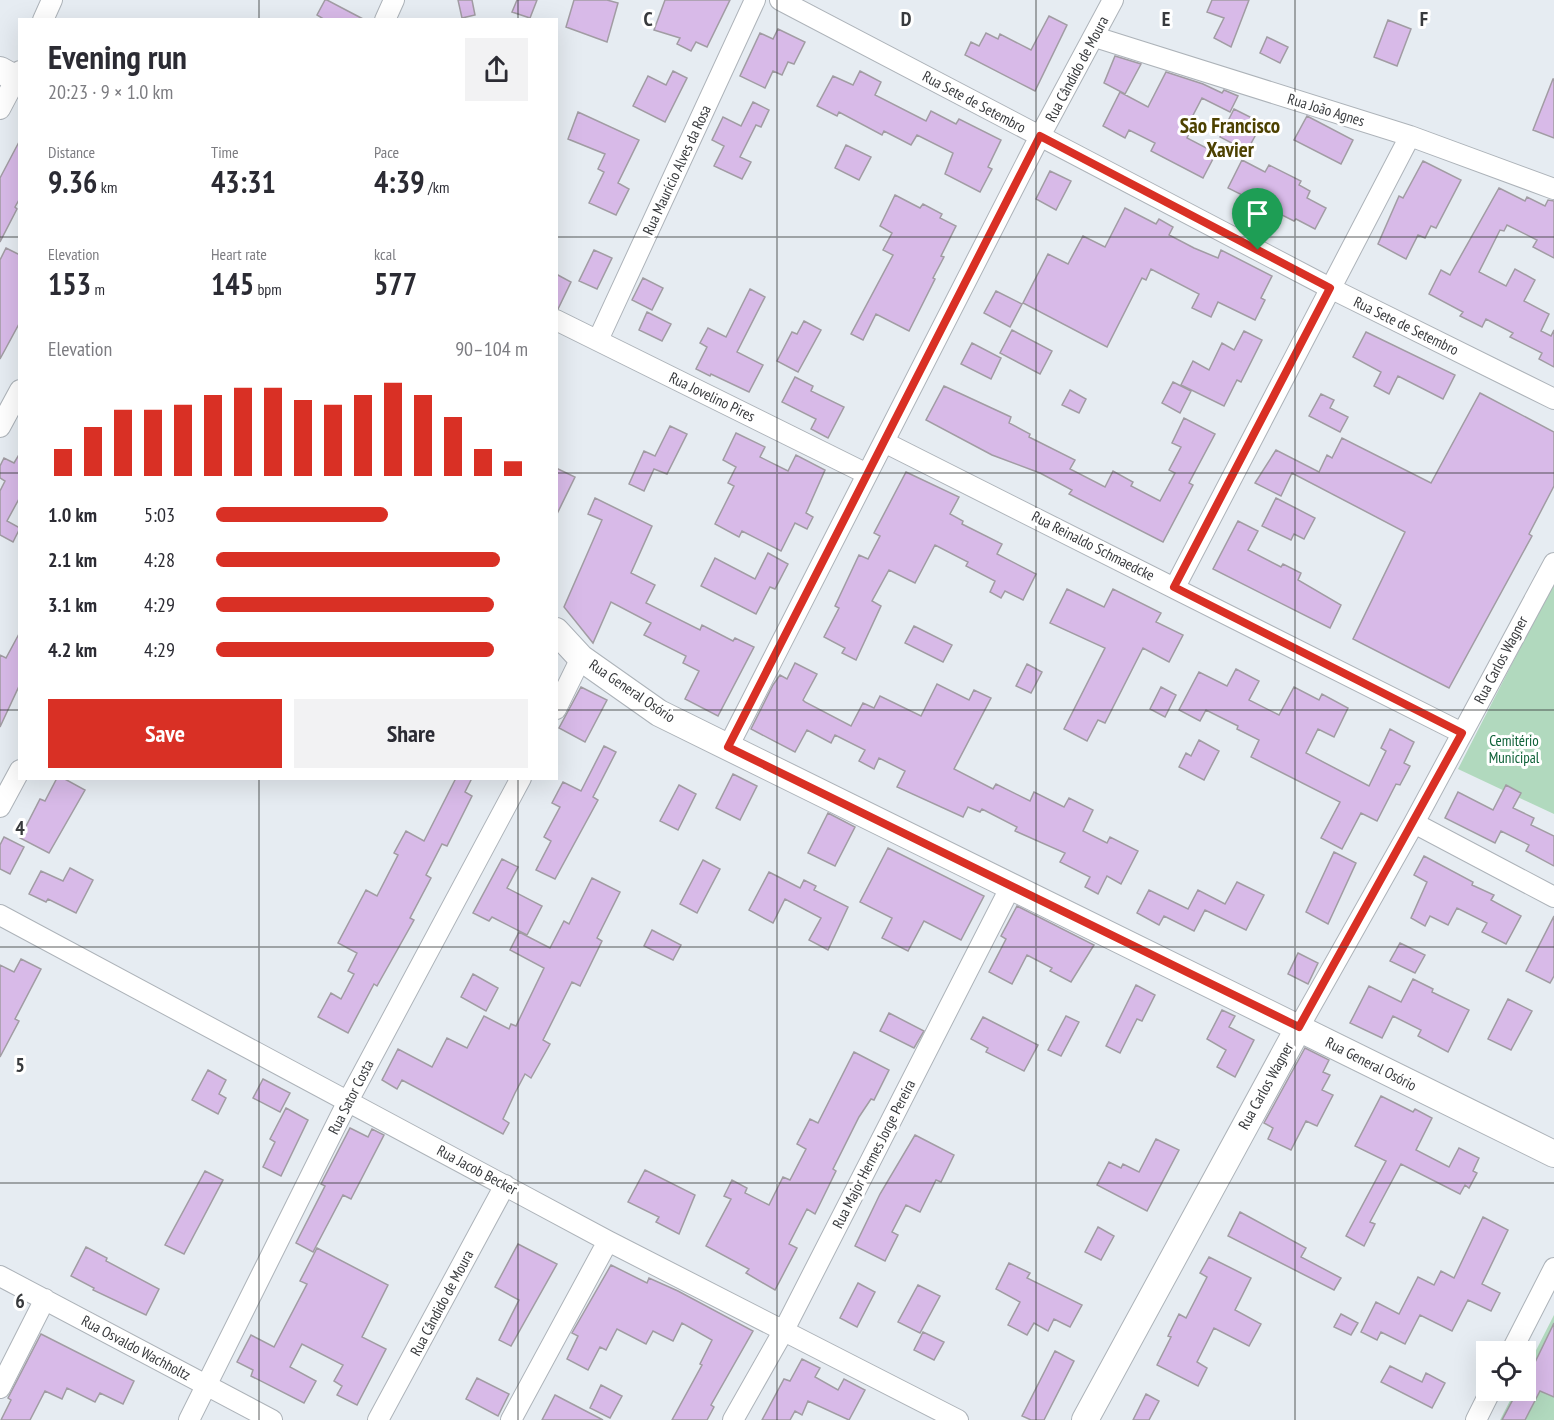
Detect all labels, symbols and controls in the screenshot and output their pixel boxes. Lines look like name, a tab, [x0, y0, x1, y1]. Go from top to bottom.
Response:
text: C	[643, 6, 653, 32]
text: D	[901, 6, 912, 32]
text: E	[1162, 6, 1170, 32]
text: F	[1420, 6, 1428, 32]
street label: Rua Cândido de Moura	[1041, 13, 1112, 125]
text: Evening run	[48, 35, 187, 78]
button: share	[465, 38, 528, 101]
street label: Rua Sete de Setembro	[919, 66, 1029, 137]
text: 20:23 · 9 × 1.0 km	[48, 79, 173, 105]
street label: Rua João Agnes	[1285, 89, 1367, 130]
street label: Rua Maurício Alves da Rosa	[638, 102, 715, 238]
district label: São Francisco Xavier	[1180, 112, 1280, 163]
text: Distance	[48, 142, 95, 162]
text: Time	[211, 142, 239, 162]
text: Pace	[374, 142, 399, 162]
text: 9.36	[48, 162, 97, 201]
text: 43:31	[211, 162, 276, 201]
text: 4:39	[374, 162, 425, 201]
text: km	[97, 177, 117, 197]
text: /km	[425, 177, 449, 197]
pin	[1232, 188, 1283, 250]
icon: arrive	[1241, 197, 1274, 230]
text: Elevation	[48, 244, 99, 264]
text: Heart rate	[211, 244, 267, 264]
text: kcal	[374, 244, 396, 264]
text: 153	[48, 264, 91, 303]
text: 145	[211, 264, 254, 303]
text: 577	[374, 264, 417, 303]
text: m	[91, 279, 105, 299]
text: bpm	[254, 279, 282, 299]
street label: Rua Sete de Setembro	[1351, 292, 1462, 359]
text: Elevation	[48, 336, 112, 362]
text: 90–104 m	[455, 336, 528, 362]
street label: Rua Jovelino Pires	[666, 368, 758, 426]
text: 1.0 km	[48, 502, 97, 528]
text: 5:03	[144, 502, 175, 528]
street label: Rua Reinaldo Schmaedcke	[1029, 506, 1158, 585]
text: 2.1 km	[48, 547, 97, 573]
text: 4:28	[144, 547, 175, 573]
text: 3.1 km	[48, 592, 97, 618]
text: 4:29	[144, 592, 175, 618]
street label: Rua Carlos Wagner	[1469, 612, 1532, 707]
text: 4.2 km	[48, 637, 97, 663]
text: 4:29	[144, 637, 175, 663]
street label: Rua General Osório	[586, 655, 679, 726]
button: Save	[48, 699, 282, 768]
button: Share	[294, 699, 528, 768]
park label: Cemitério Municipal	[1489, 731, 1540, 767]
text: 4	[15, 815, 25, 841]
street label: Rua General Osório	[1323, 1032, 1420, 1095]
street label: Rua Carlos Wagner	[1234, 1038, 1298, 1133]
text: 5	[15, 1052, 25, 1078]
street label: Rua Sator Costa	[324, 1056, 377, 1137]
street label: Rua Major Hermes Jorge Pereira	[828, 1076, 919, 1231]
street label: Rua Jacob Becker	[434, 1140, 521, 1199]
street label: Rua Cândido de Moura	[406, 1247, 477, 1359]
text: 6	[15, 1288, 25, 1314]
street label: Rua Osvaldo Wachholtz	[78, 1311, 194, 1384]
map controls	[1476, 1341, 1536, 1401]
button: locate	[1476, 1341, 1536, 1401]

